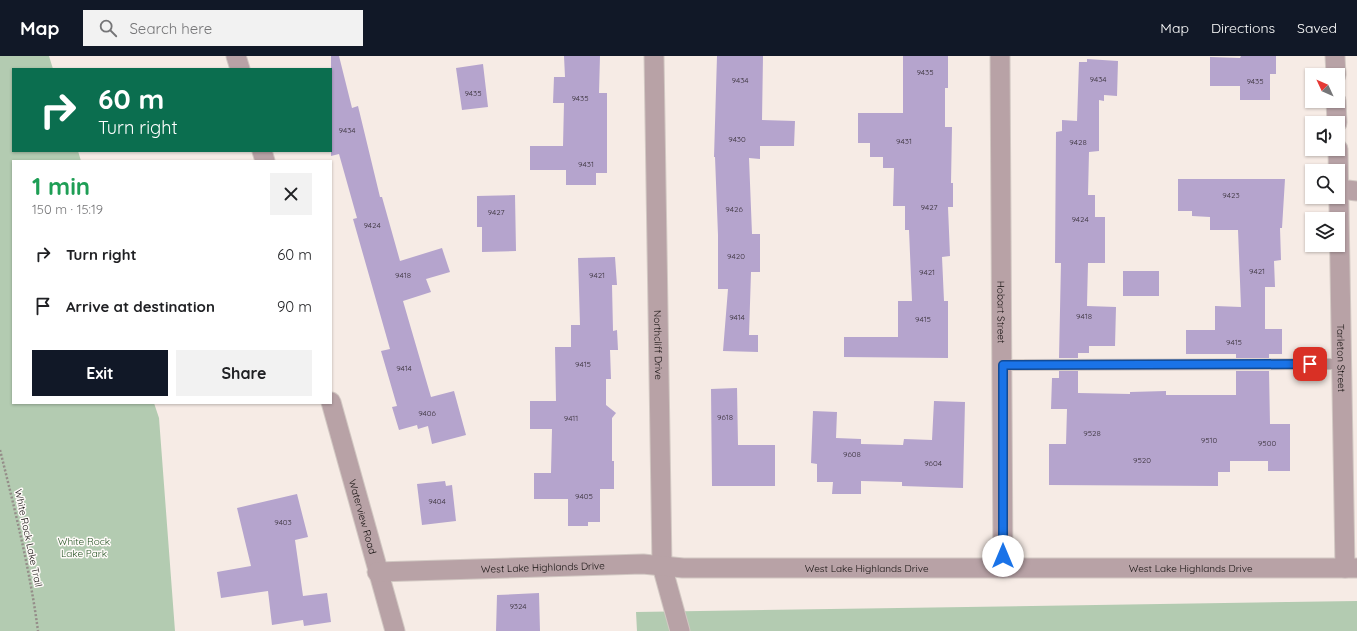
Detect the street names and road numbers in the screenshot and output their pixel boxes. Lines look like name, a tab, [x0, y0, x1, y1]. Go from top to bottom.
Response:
street label: Hobart Street	[994, 281, 1008, 344]
street label: Northcliff Drive	[651, 310, 665, 380]
street label: Tarleton Street	[1334, 324, 1348, 393]
street label: Waterview Road	[346, 478, 379, 556]
street label: White Rock Lake Trail	[12, 488, 45, 588]
street label: West Lake Highlands Drive	[481, 559, 605, 576]
street label: West Lake Highlands Drive	[805, 562, 929, 575]
street label: West Lake Highlands Drive	[1129, 562, 1253, 575]

